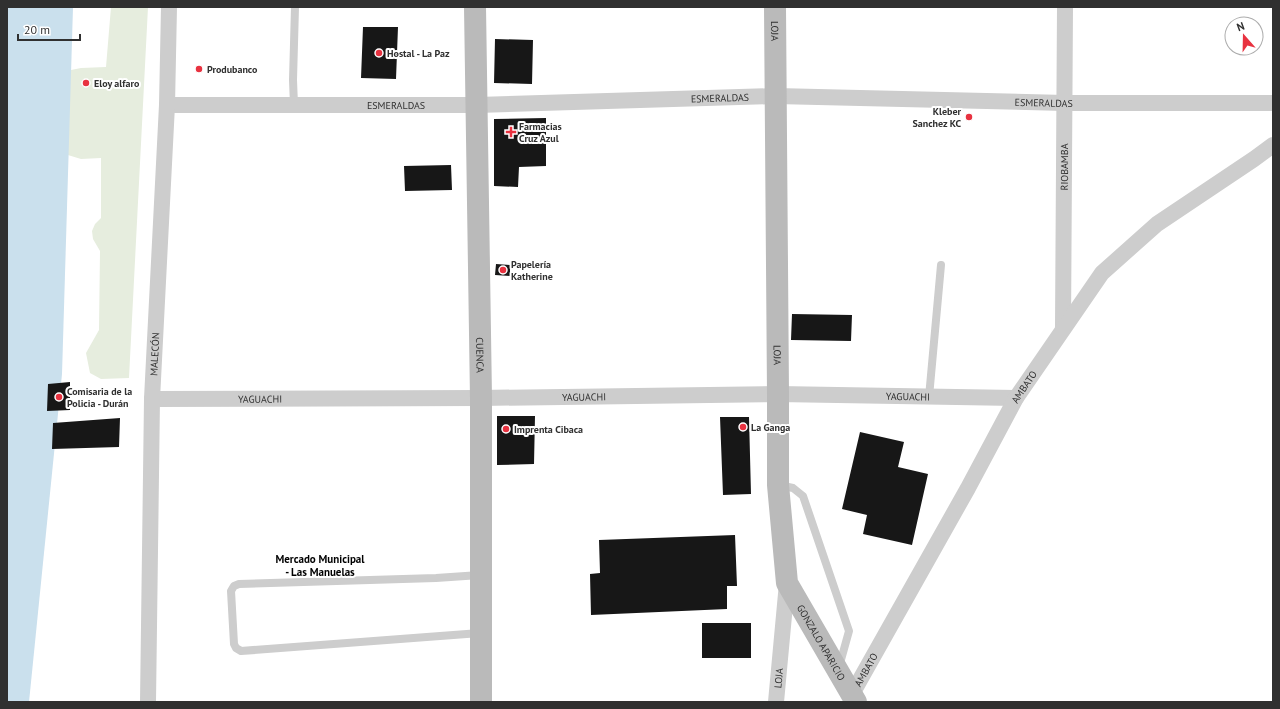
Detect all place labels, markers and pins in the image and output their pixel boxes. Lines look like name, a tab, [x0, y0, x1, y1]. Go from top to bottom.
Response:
place label: Hostal - La Paz	[387, 47, 450, 60]
marker: Hostal - La Paz	[374, 48, 384, 58]
place label: Produbanco	[207, 63, 258, 76]
marker: Produbanco	[194, 64, 204, 74]
place label: Eloy alfaro	[94, 77, 140, 90]
marker: Eloy alfaro	[81, 78, 91, 88]
place label: Kleber Sanchez KC	[912, 105, 961, 130]
marker: Kleber Sanchez KC	[964, 112, 974, 122]
place label: Farmacias Cruz Azul	[519, 120, 562, 145]
marker: Farmacias Cruz Azul	[506, 127, 516, 137]
place label: Papelería Katherine	[511, 258, 553, 283]
marker: Papelería Katherine	[498, 265, 508, 275]
place label: Comisaria de la Policia - Durán	[67, 385, 132, 410]
marker: Comisaria de la Policia - Durán	[54, 392, 64, 402]
place label: La Ganga	[751, 421, 790, 434]
marker: La Ganga	[738, 422, 748, 432]
place label: Imprenta Cibaca	[514, 423, 583, 436]
marker: Imprenta Cibaca	[501, 424, 511, 434]

